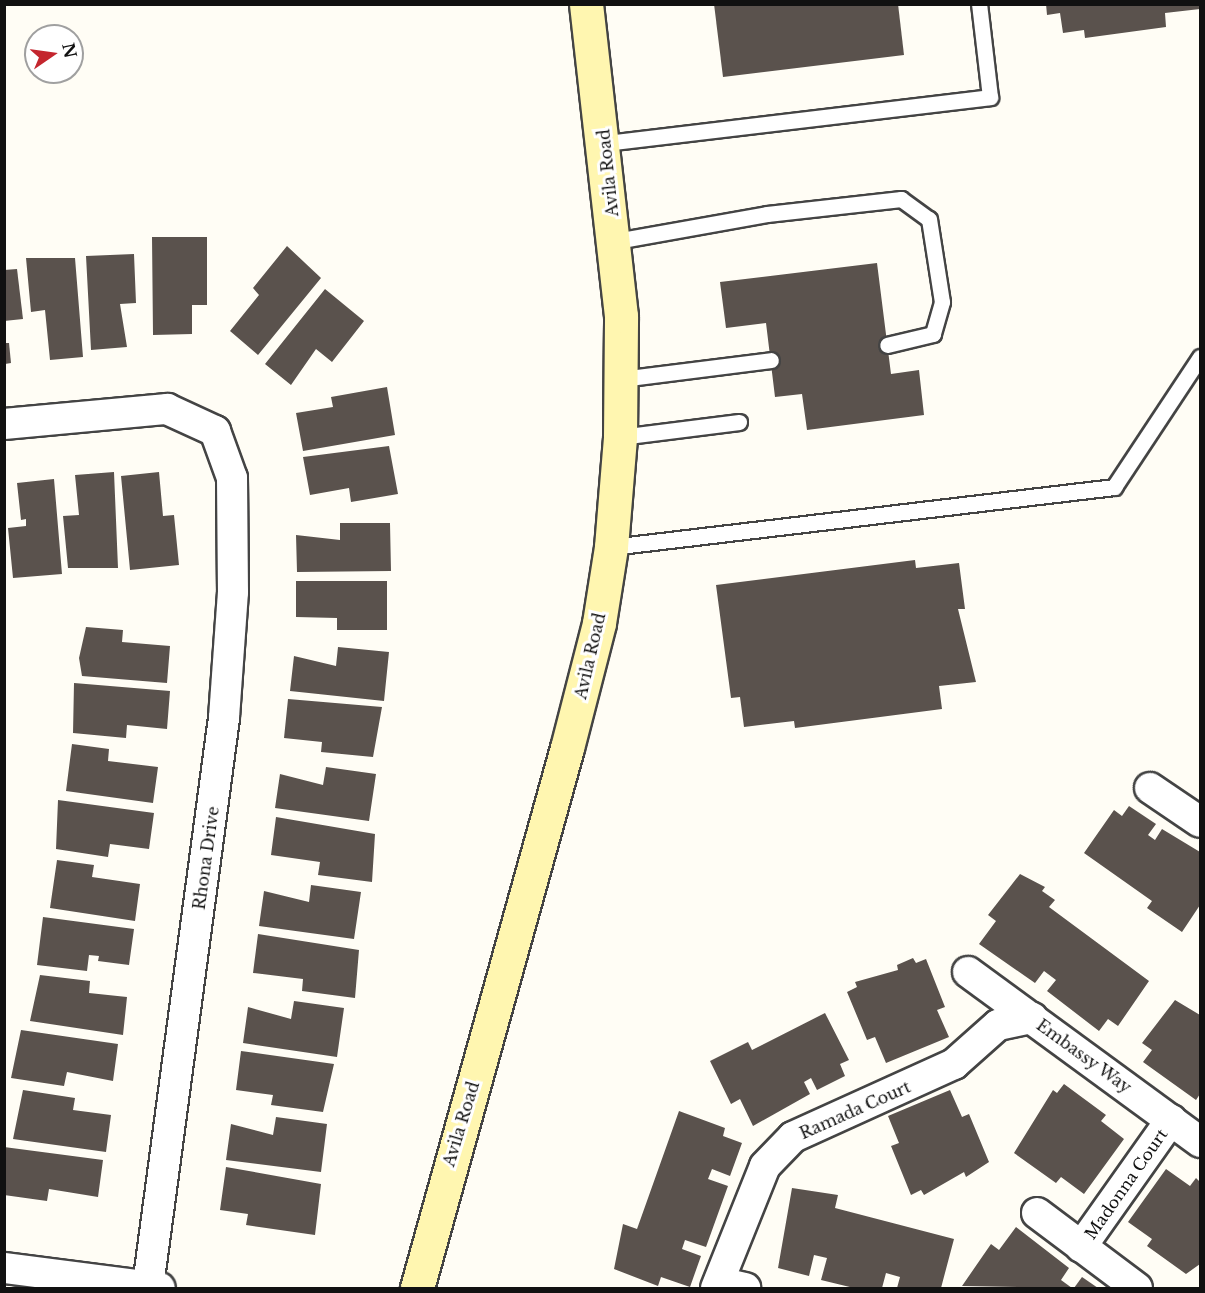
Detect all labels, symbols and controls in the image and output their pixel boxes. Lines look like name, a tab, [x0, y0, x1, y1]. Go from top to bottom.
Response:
north arrow	[24, 24, 84, 84]
text: N	[58, 41, 81, 60]
street label: Avila Road	[594, 128, 622, 218]
street label: Avila Road	[571, 611, 609, 701]
street label: Rhona Drive	[189, 805, 223, 911]
street label: Embassy Way	[1032, 1015, 1136, 1097]
street label: Ramada Court	[797, 1077, 913, 1143]
street label: Avila Road	[439, 1079, 483, 1169]
street label: Madonna Court	[1081, 1125, 1171, 1243]

